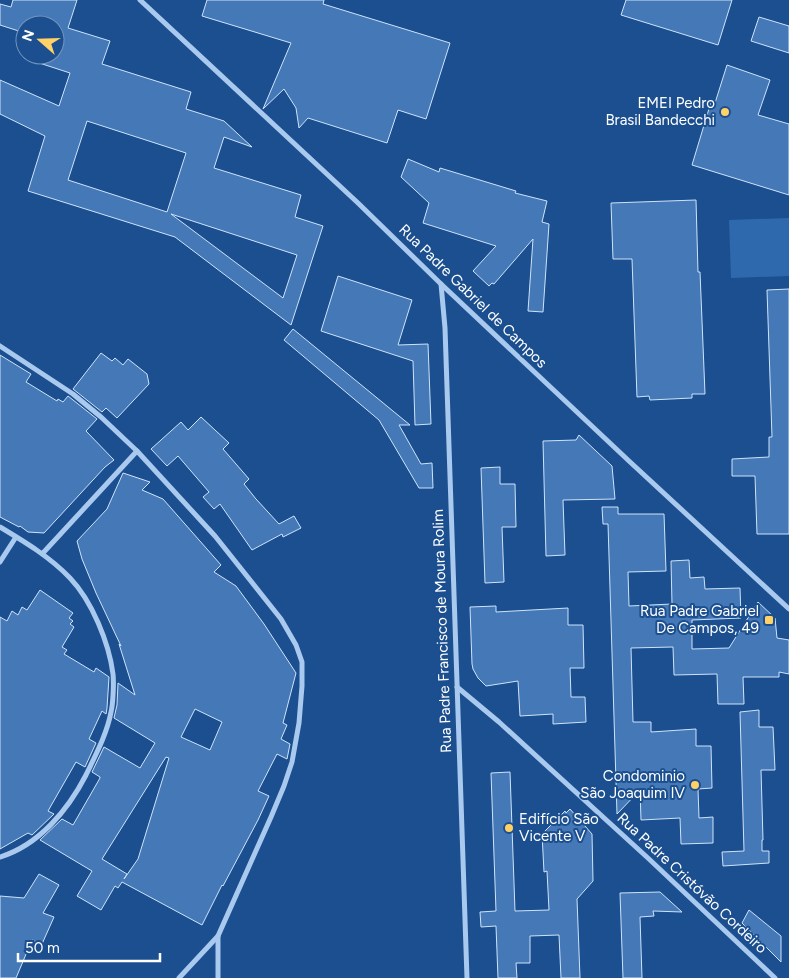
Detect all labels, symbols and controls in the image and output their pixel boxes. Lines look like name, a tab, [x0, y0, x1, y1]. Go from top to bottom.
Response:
north arrow	[15, 15, 65, 65]
text: N	[18, 28, 38, 44]
place label: EMEI Pedro Brasil Bandecchi	[605, 94, 715, 129]
marker: EMEI Pedro Brasil Bandecchi	[719, 106, 731, 118]
street label: Rua Padre Gabriel de Campos	[395, 220, 551, 372]
street label: Rua Padre Francisco de Moura Rolim	[429, 509, 455, 753]
place label: Rua Padre Gabriel De Campos, 49	[640, 602, 759, 637]
marker: Rua Padre Gabriel De Campos, 49	[763, 614, 775, 626]
place label: Condominio São Joaquim IV	[580, 767, 686, 802]
marker: Condominio São Joaquim IV	[689, 779, 701, 791]
street label: Rua Padre Cristóvão Cordeiro	[613, 809, 771, 957]
place label: Edifício São Vicente V	[519, 810, 599, 845]
marker: Edifício São Vicente V	[503, 822, 515, 834]
scale bar	[18, 930, 160, 962]
text: 50 m	[25, 939, 60, 957]

